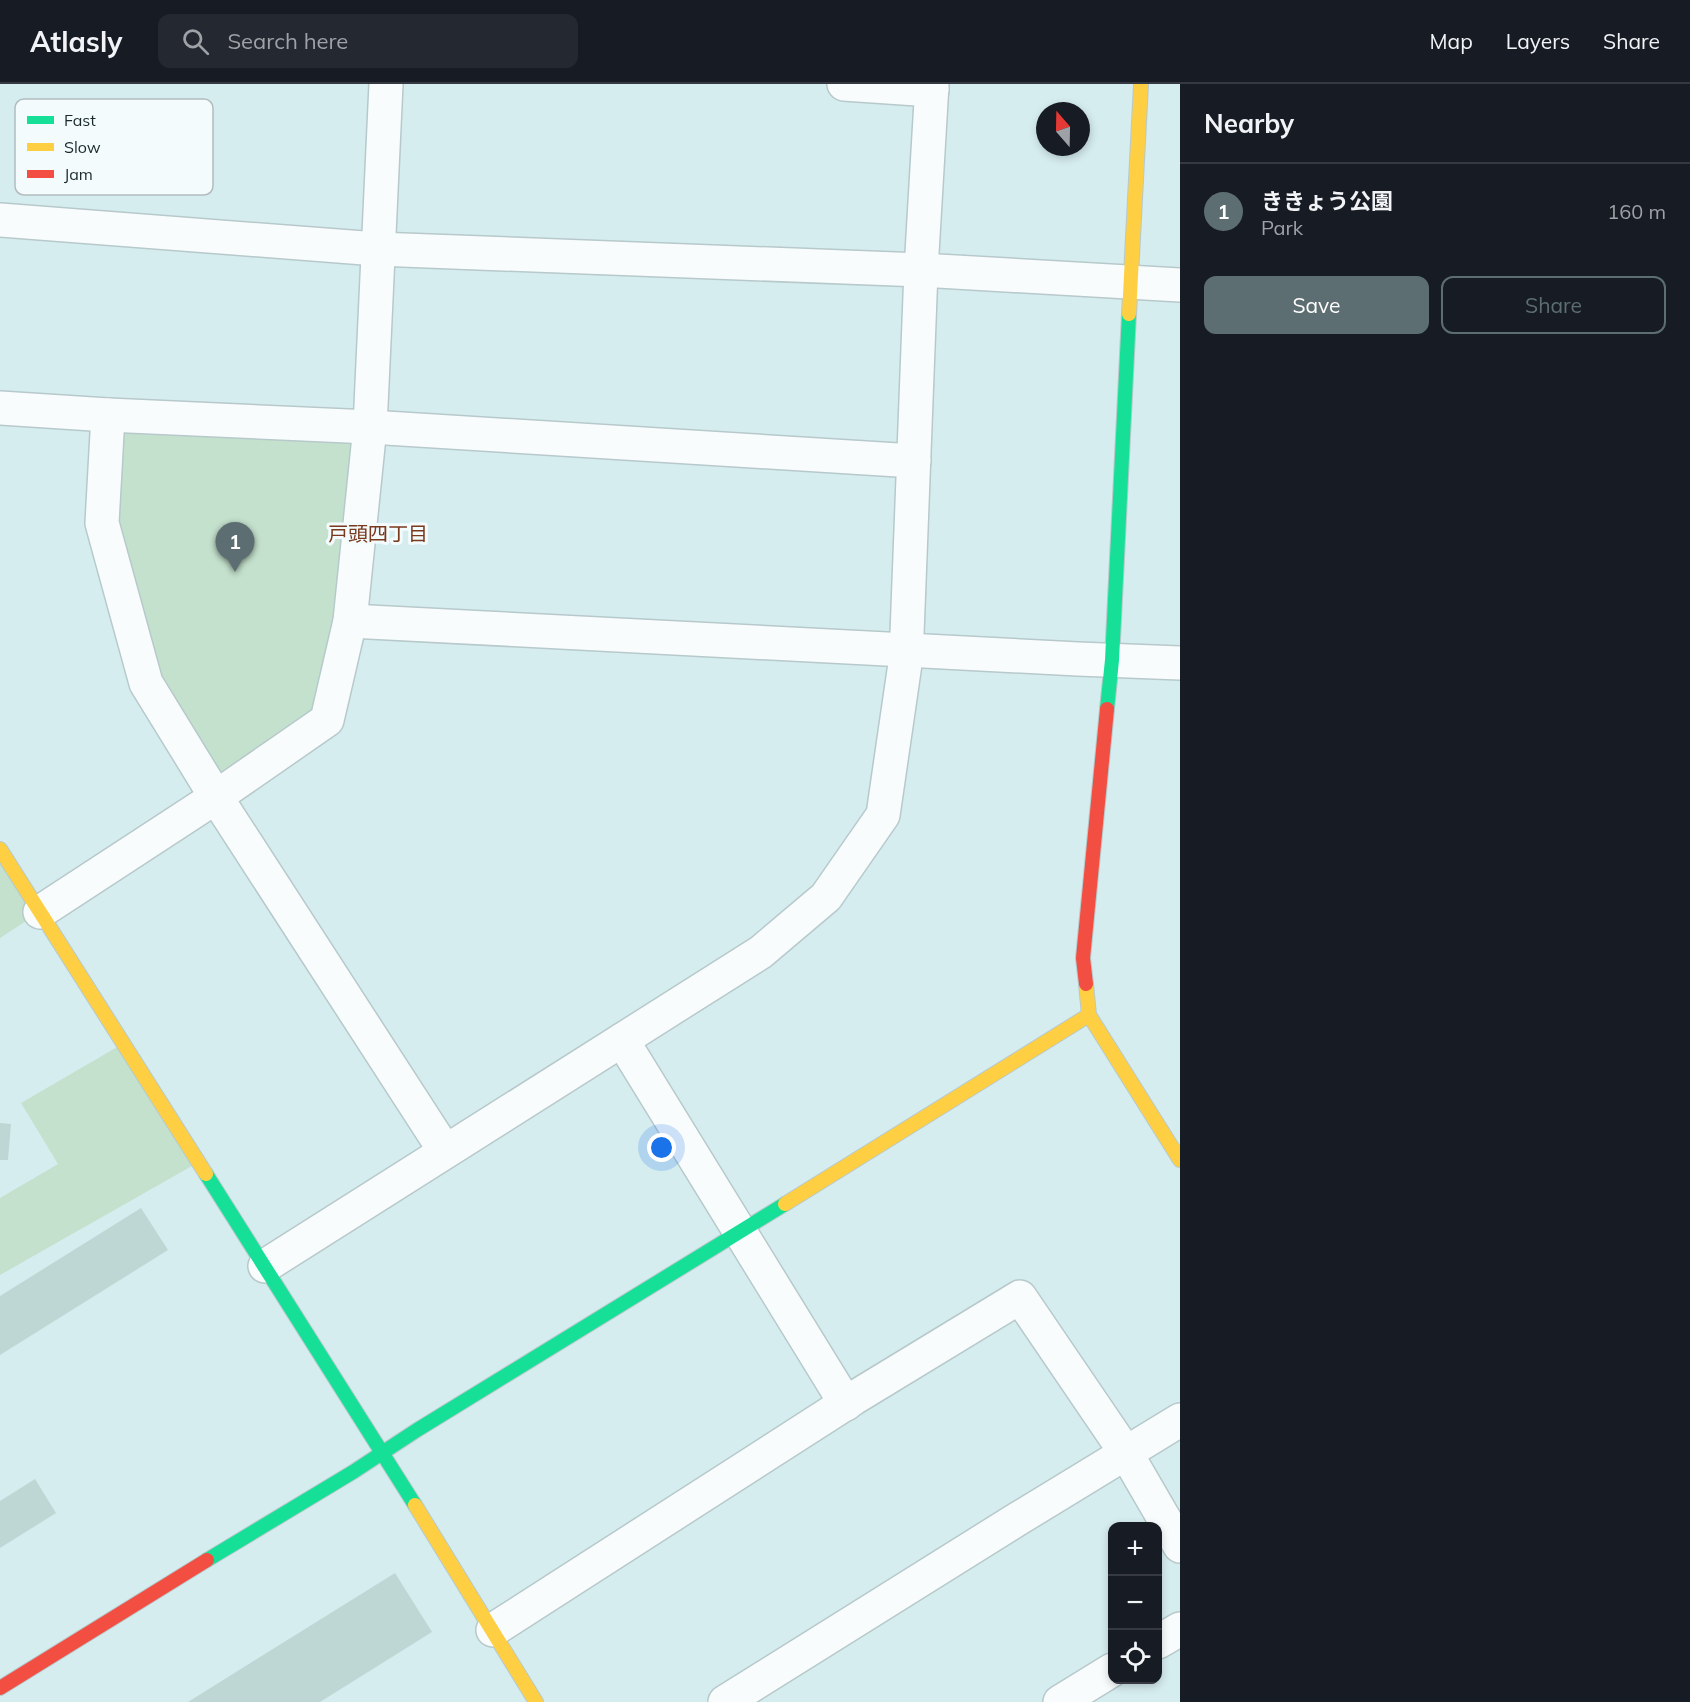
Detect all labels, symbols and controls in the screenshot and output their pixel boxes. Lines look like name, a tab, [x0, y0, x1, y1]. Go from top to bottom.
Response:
search box	[158, 14, 578, 68]
text: Atlasly	[30, 24, 122, 59]
icon: search	[179, 25, 212, 58]
text: Search here	[227, 27, 348, 55]
text: Map	[1430, 28, 1473, 54]
text: Layers	[1506, 28, 1570, 54]
text: Share	[1603, 28, 1660, 54]
legend	[15, 99, 213, 195]
north arrow	[1036, 102, 1090, 156]
text: Nearby	[1204, 107, 1294, 140]
text: Fast	[64, 110, 96, 130]
text: Slow	[64, 137, 101, 157]
text: Jam	[64, 164, 93, 184]
text: ききょう公園	[1261, 187, 1393, 215]
text: 1	[1218, 199, 1230, 224]
text: 160 m	[1607, 199, 1666, 224]
text: Park	[1261, 215, 1303, 240]
button: Save	[1204, 276, 1429, 334]
button: Share	[1441, 276, 1666, 334]
district label: 戸頭四丁目	[328, 521, 428, 546]
pin: 1	[216, 522, 254, 572]
your location	[647, 1133, 676, 1162]
map controls	[1108, 1522, 1162, 1684]
button: +	[1108, 1522, 1162, 1576]
button: −	[1108, 1576, 1162, 1630]
button: locate	[1108, 1630, 1162, 1684]

